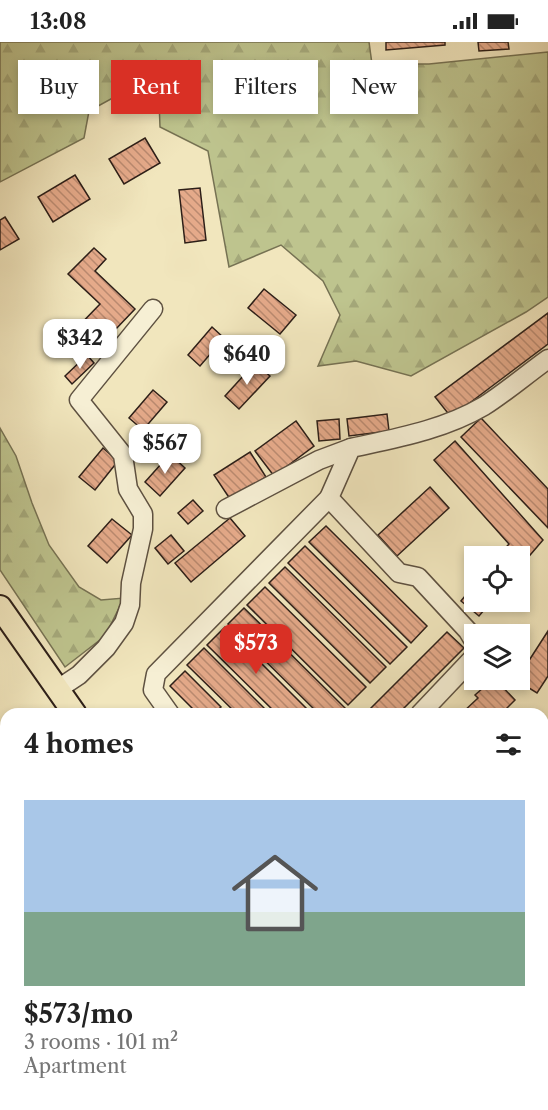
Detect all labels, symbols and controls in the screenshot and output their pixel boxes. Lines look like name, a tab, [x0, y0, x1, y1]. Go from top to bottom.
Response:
text: 13:08	[30, 8, 86, 35]
chip: Buy	[18, 60, 99, 114]
chip: Rent	[111, 60, 201, 114]
chip: Filters	[213, 60, 318, 114]
chip: New	[330, 60, 418, 114]
pin: $342	[44, 319, 116, 370]
text: $342	[57, 326, 103, 350]
pin: $640	[211, 335, 283, 386]
text: $640	[223, 342, 271, 366]
pin: $567	[129, 424, 201, 475]
text: $567	[143, 431, 187, 455]
map controls	[464, 546, 530, 690]
button: locate	[464, 546, 530, 612]
pin: $573	[220, 624, 292, 675]
button: layers	[464, 624, 530, 690]
text: $573	[234, 631, 278, 655]
text: 4 homes	[24, 728, 134, 760]
icon: filters	[492, 728, 525, 761]
icon: home	[221, 839, 329, 947]
text: $573/mo	[24, 998, 133, 1030]
text: 3 rooms · 101 m²	[24, 1030, 178, 1054]
text: Apartment	[24, 1054, 127, 1078]

